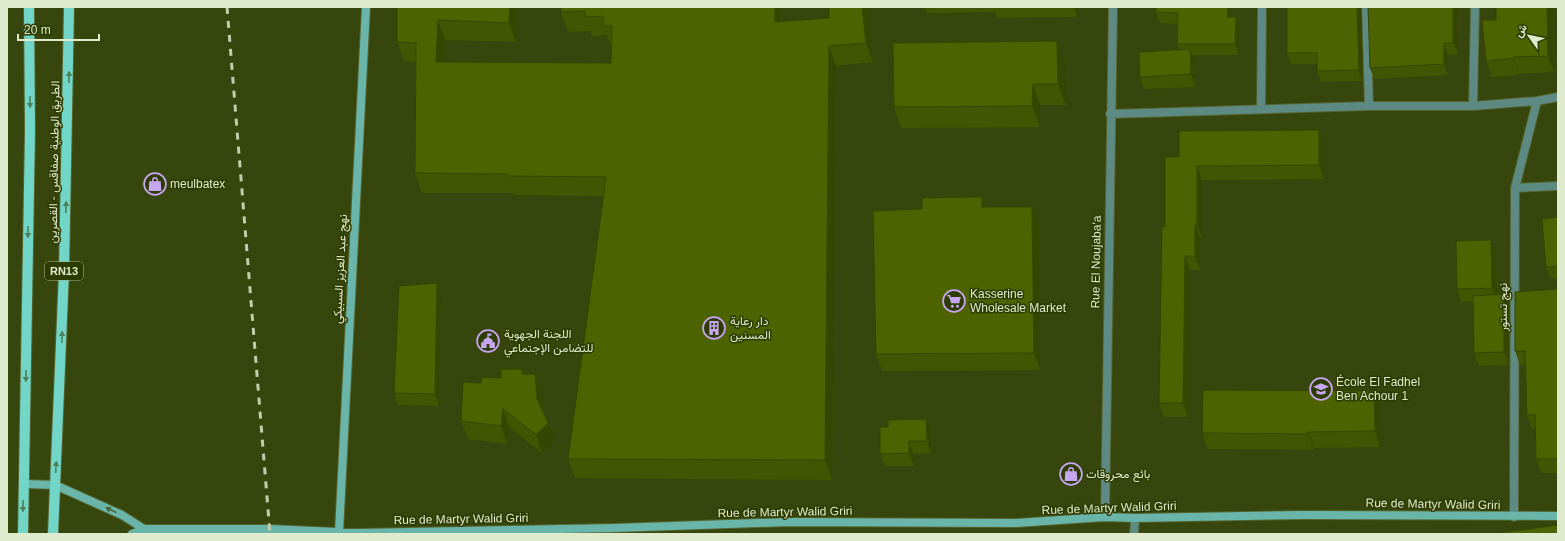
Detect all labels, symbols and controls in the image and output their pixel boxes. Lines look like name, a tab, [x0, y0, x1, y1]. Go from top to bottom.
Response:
scale bar	[18, 16, 99, 42]
north arrow	[1509, 16, 1549, 56]
text: ش	[1512, 22, 1530, 40]
text: 20 m	[24, 23, 51, 37]
one-way arrow	[65, 71, 72, 83]
street label: الطريق الوطنية صفاقس - القصرين	[46, 81, 63, 244]
one-way arrow	[26, 96, 33, 108]
shop icon: meulbatex	[142, 171, 168, 197]
place label: meulbatex	[170, 177, 225, 191]
one-way arrow	[63, 200, 69, 213]
street label: نهج عبد العزيز السبيكي	[330, 214, 353, 324]
street label: Rue El Noujaba'a	[1088, 215, 1104, 309]
one-way arrow	[25, 226, 31, 239]
road number: RN13	[45, 262, 83, 280]
street label: نهج تستور	[1496, 283, 1512, 332]
place label: Kasserine Wholesale Market	[970, 287, 1067, 315]
supermarket icon: Kasserine Wholesale Market	[941, 288, 967, 314]
place label: دار رعاية المسنين	[730, 314, 771, 343]
building icon: دار رعاية المسنين	[701, 315, 727, 341]
place label: اللجنة الجهوية للتضامن الإجتماعي	[504, 327, 593, 358]
public building icon: اللجنة الجهوية للتضامن الإجتماعي	[475, 328, 501, 354]
one-way arrow	[59, 330, 65, 343]
one-way arrow	[23, 370, 29, 383]
place label: École El Fadhel Ben Achour 1	[1336, 374, 1420, 403]
school or university icon: École El Fadhel Ben Achour 1	[1308, 376, 1334, 402]
one-way arrow	[52, 461, 59, 473]
shop icon: بائع محروقات	[1058, 461, 1084, 487]
place label: بائع محروقات	[1086, 467, 1150, 483]
street label: Rue de Martyr Walid Griri	[1365, 496, 1501, 512]
street label: Rue de Martyr Walid Griri	[1041, 499, 1177, 517]
one-way arrow	[20, 500, 26, 513]
street label: Rue de Martyr Walid Griri	[717, 504, 853, 520]
one-way arrow	[105, 506, 116, 513]
street label: Rue de Martyr Walid Griri	[393, 511, 529, 527]

